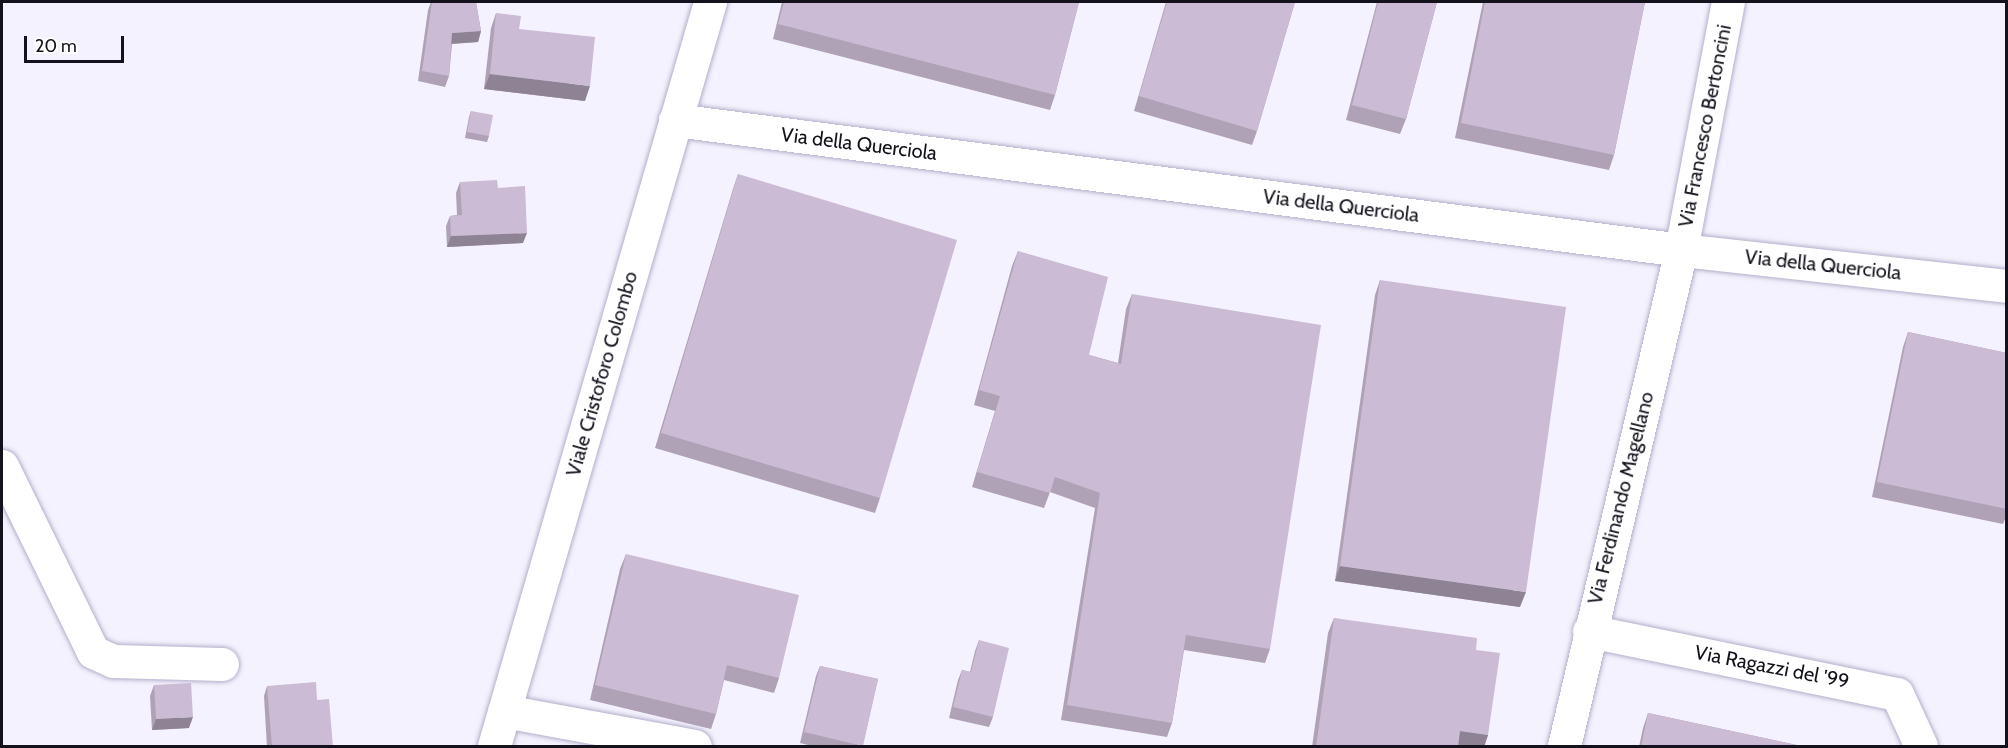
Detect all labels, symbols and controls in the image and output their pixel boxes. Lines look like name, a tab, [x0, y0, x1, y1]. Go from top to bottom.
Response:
street label: Via Francesco Bertoncini	[1674, 23, 1736, 229]
scale bar	[27, 24, 128, 62]
text: 20 m	[35, 35, 77, 57]
street label: Via della Querciola	[780, 123, 938, 165]
street label: Via della Querciola	[1262, 185, 1420, 227]
street label: Via della Querciola	[1744, 245, 1902, 285]
street label: Viale Cristoforo Colombo	[561, 269, 643, 479]
street label: Via Ferdinando Magellano	[1583, 389, 1659, 607]
street label: Via Ragazzi del '99	[1693, 640, 1851, 694]

